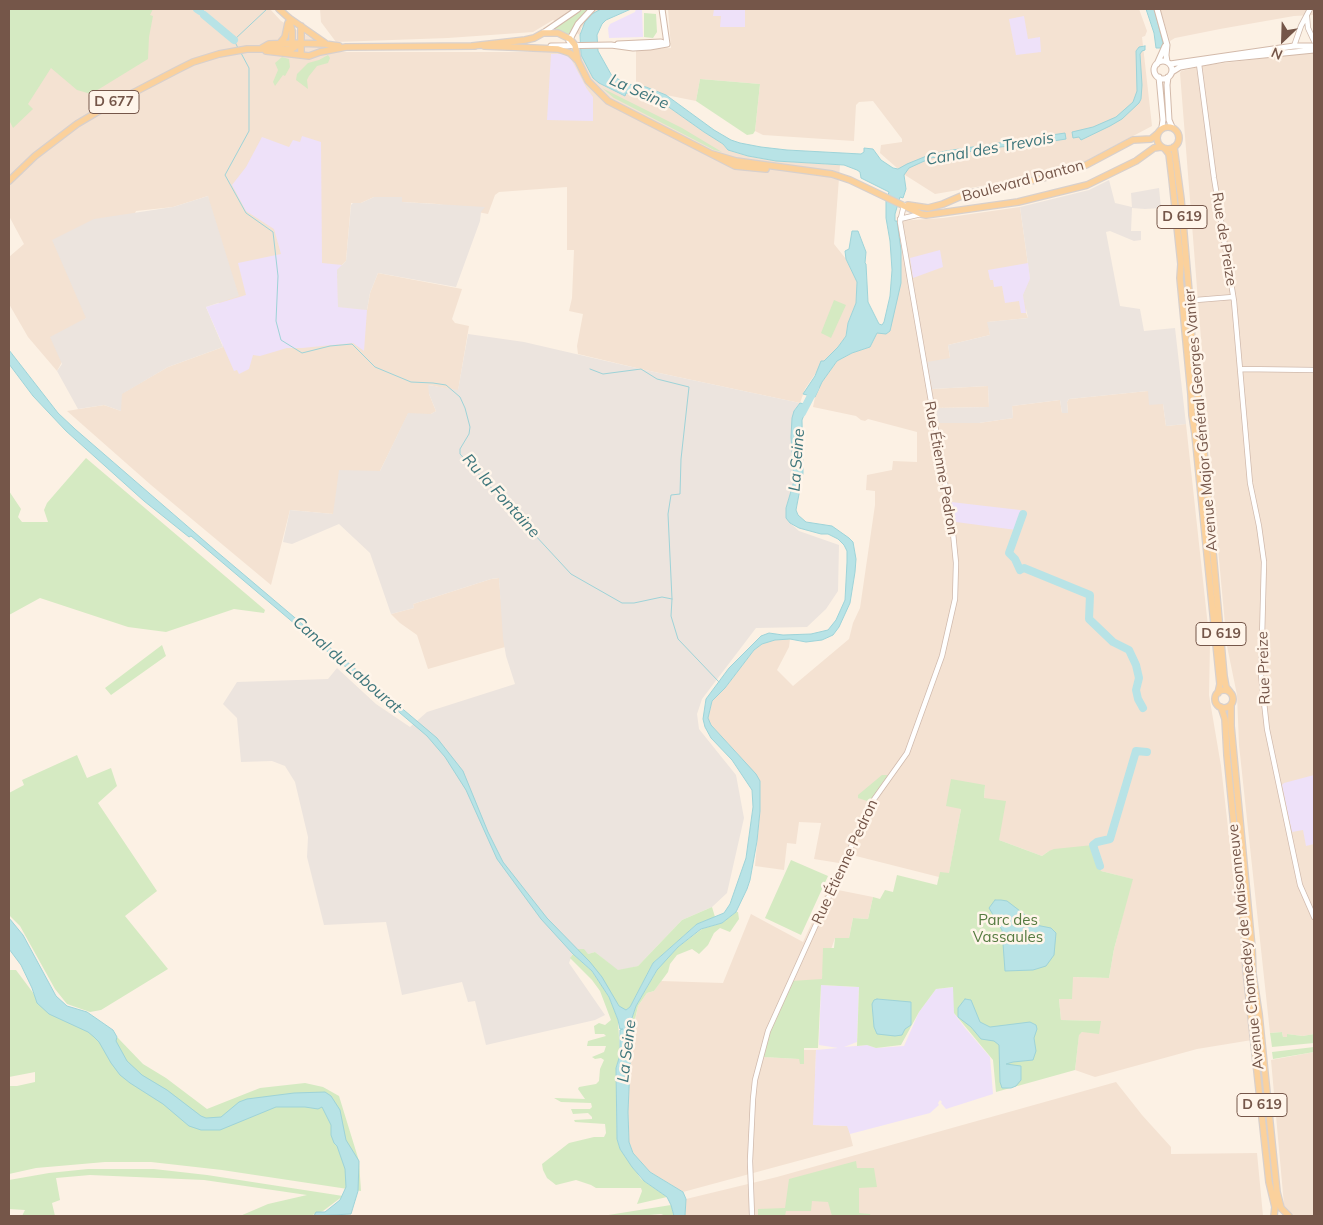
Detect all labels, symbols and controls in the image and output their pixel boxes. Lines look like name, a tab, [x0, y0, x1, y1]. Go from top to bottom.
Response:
north arrow	[1258, 15, 1308, 65]
text: N	[1268, 43, 1285, 64]
water label: La Seine	[606, 70, 672, 114]
road number: D 677	[89, 90, 139, 114]
water label: Canal des Trevois	[924, 128, 1056, 170]
street label: Boulevard Danton	[960, 156, 1086, 206]
street label: Rue de Preize	[1208, 191, 1240, 287]
road number: D 619	[1157, 206, 1207, 228]
street label: Avenue Major Général Georges Vanier	[1181, 288, 1221, 552]
street label: Rue Étienne Pedron	[920, 400, 962, 536]
water label: La Seine	[785, 428, 809, 492]
water label: Ru la Fontaine	[458, 450, 544, 542]
water label: Canal du Labourat	[289, 613, 405, 717]
road number: D 619	[1196, 622, 1246, 646]
street label: Rue Preize	[1254, 631, 1274, 705]
street label: Rue Étienne Pedron	[808, 797, 882, 927]
street label: Avenue Chomedey de Maisonneuve	[1224, 823, 1268, 1071]
park label: Parc des Vassaules	[973, 911, 1043, 946]
water label: La Seine	[614, 1019, 640, 1083]
road number: D 619	[1237, 1094, 1287, 1116]

